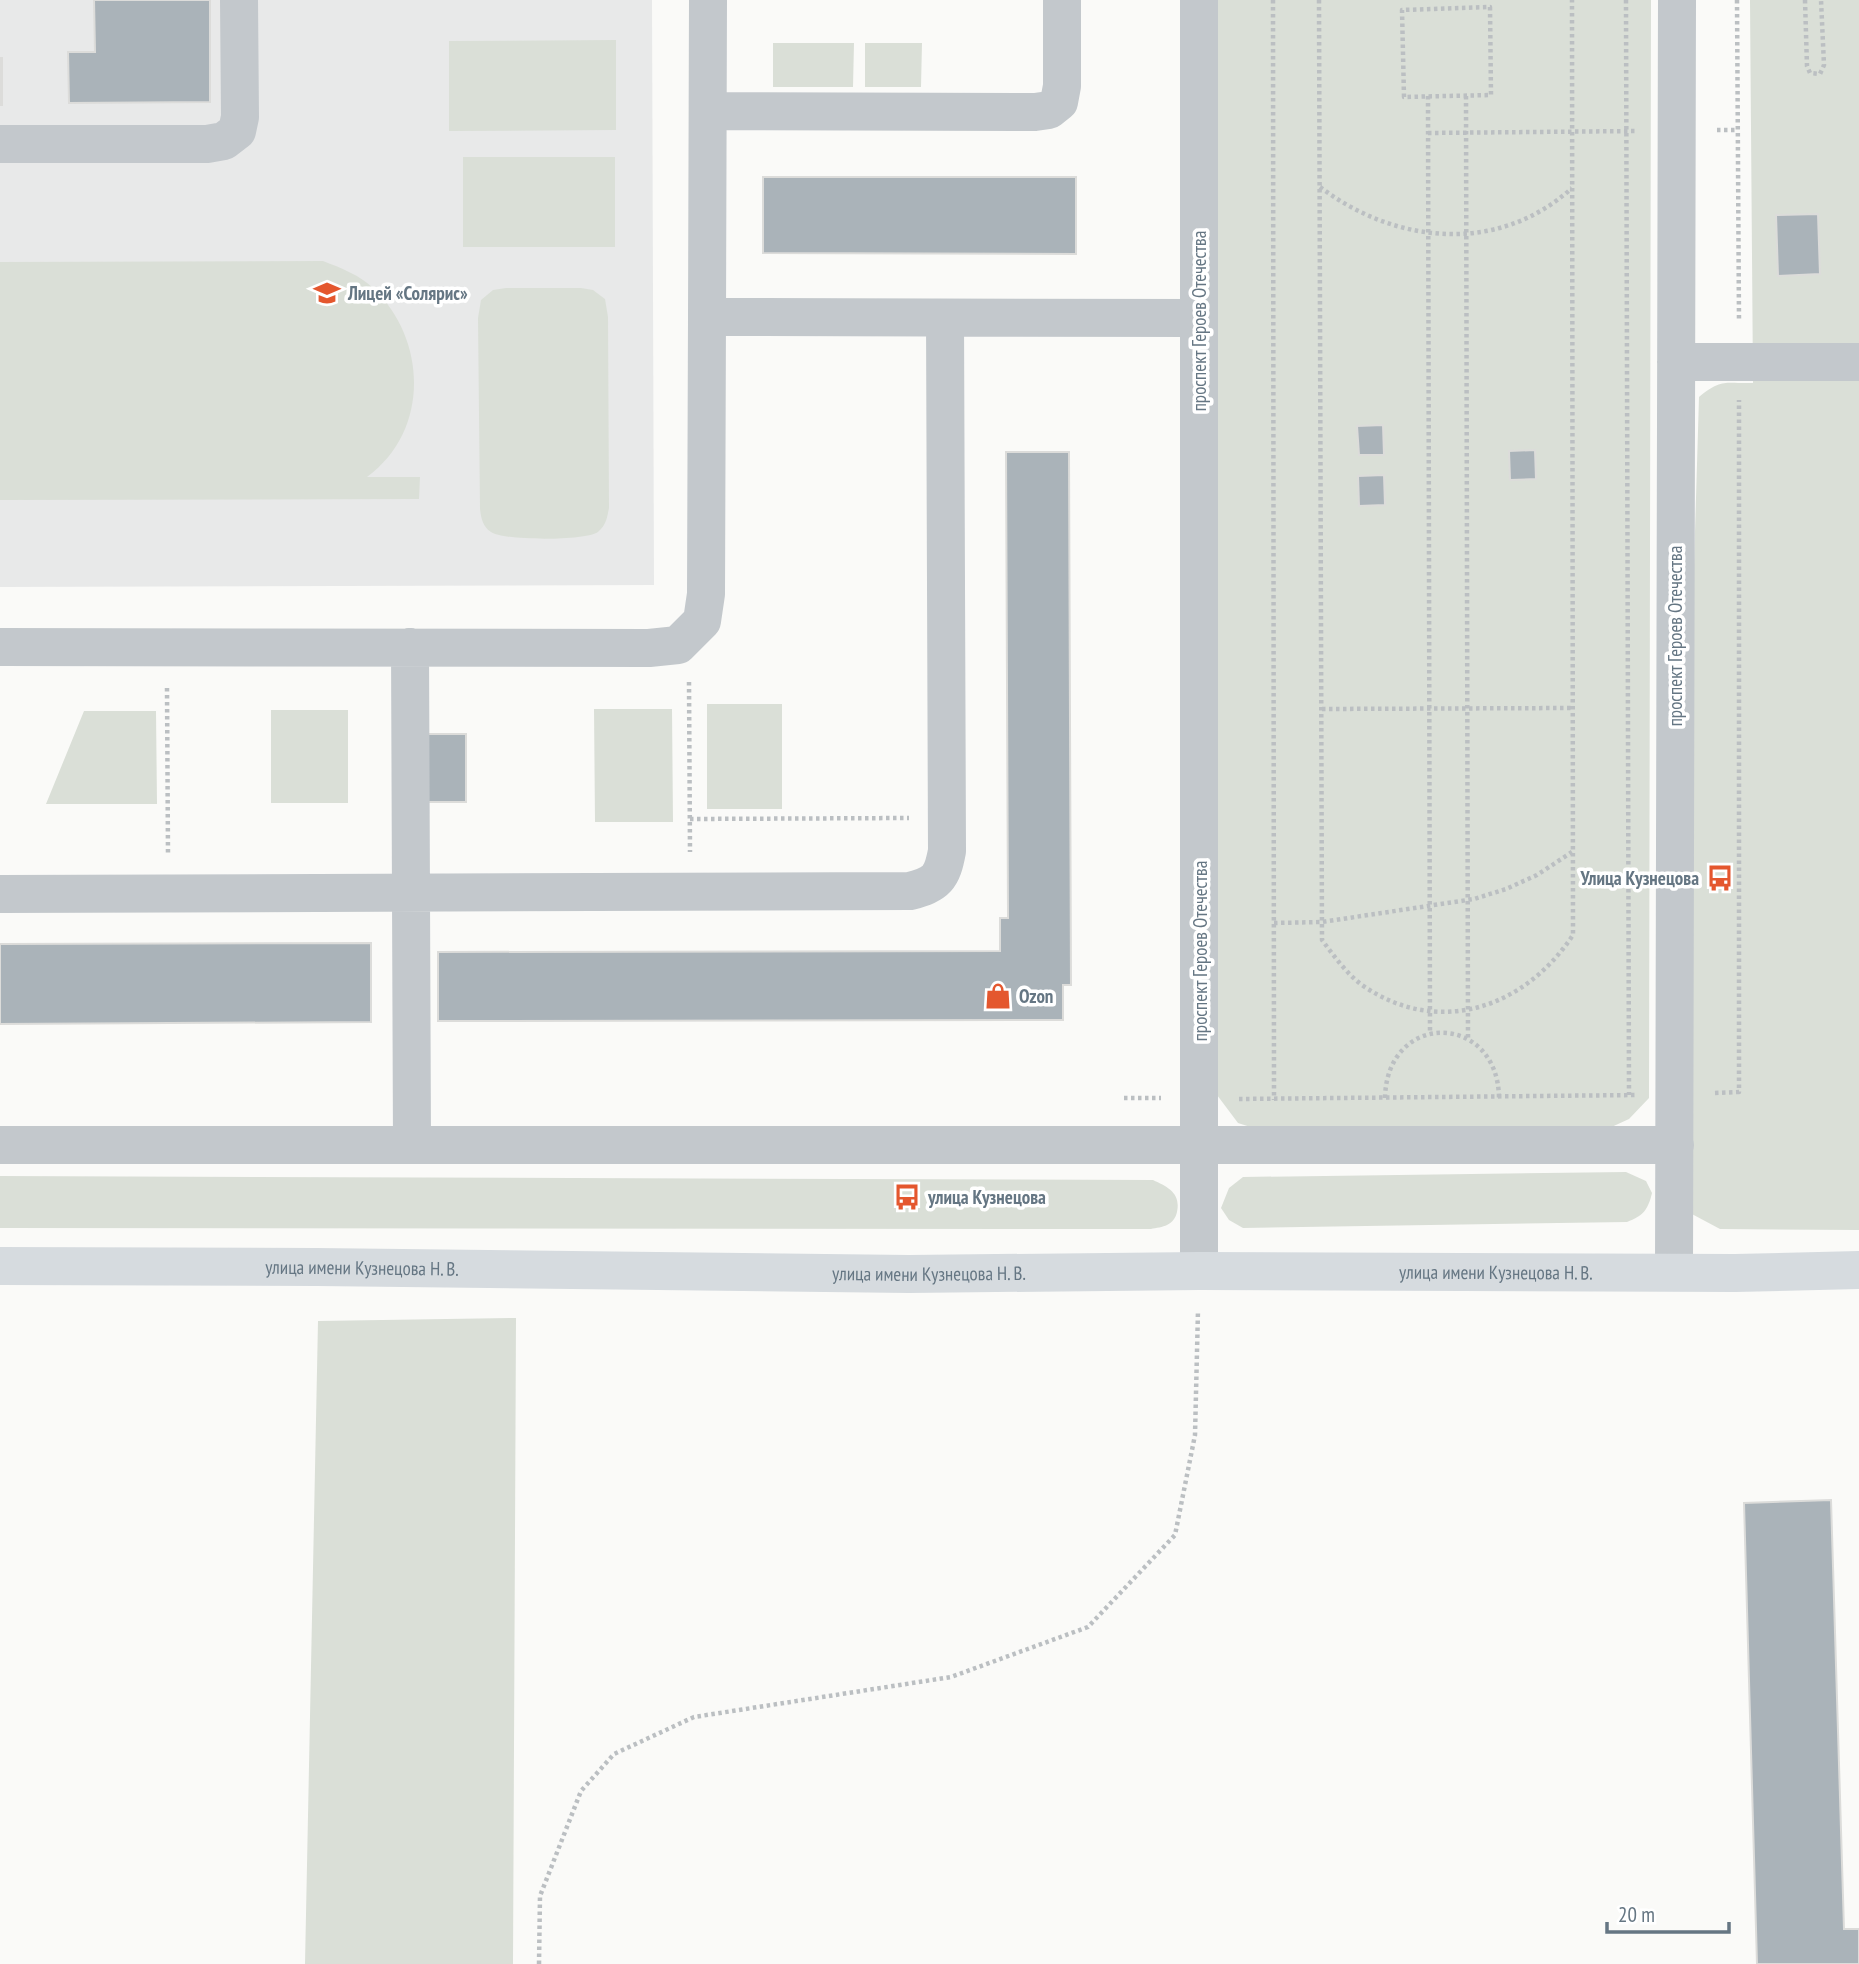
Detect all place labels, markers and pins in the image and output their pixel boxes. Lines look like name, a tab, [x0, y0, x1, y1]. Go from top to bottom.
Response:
school or university icon: Лицей «Солярис»	[312, 278, 342, 308]
place label: Лицей «Солярис»	[347, 281, 468, 305]
bus stop icon: Улица Кузнецова	[1705, 863, 1735, 893]
place label: Улица Кузнецова	[1580, 866, 1699, 890]
shop icon: Ozon	[983, 981, 1013, 1011]
place label: Ozon	[1019, 984, 1053, 1008]
bus stop icon: улица Кузнецова	[892, 1182, 922, 1212]
place label: улица Кузнецова	[927, 1185, 1046, 1209]

